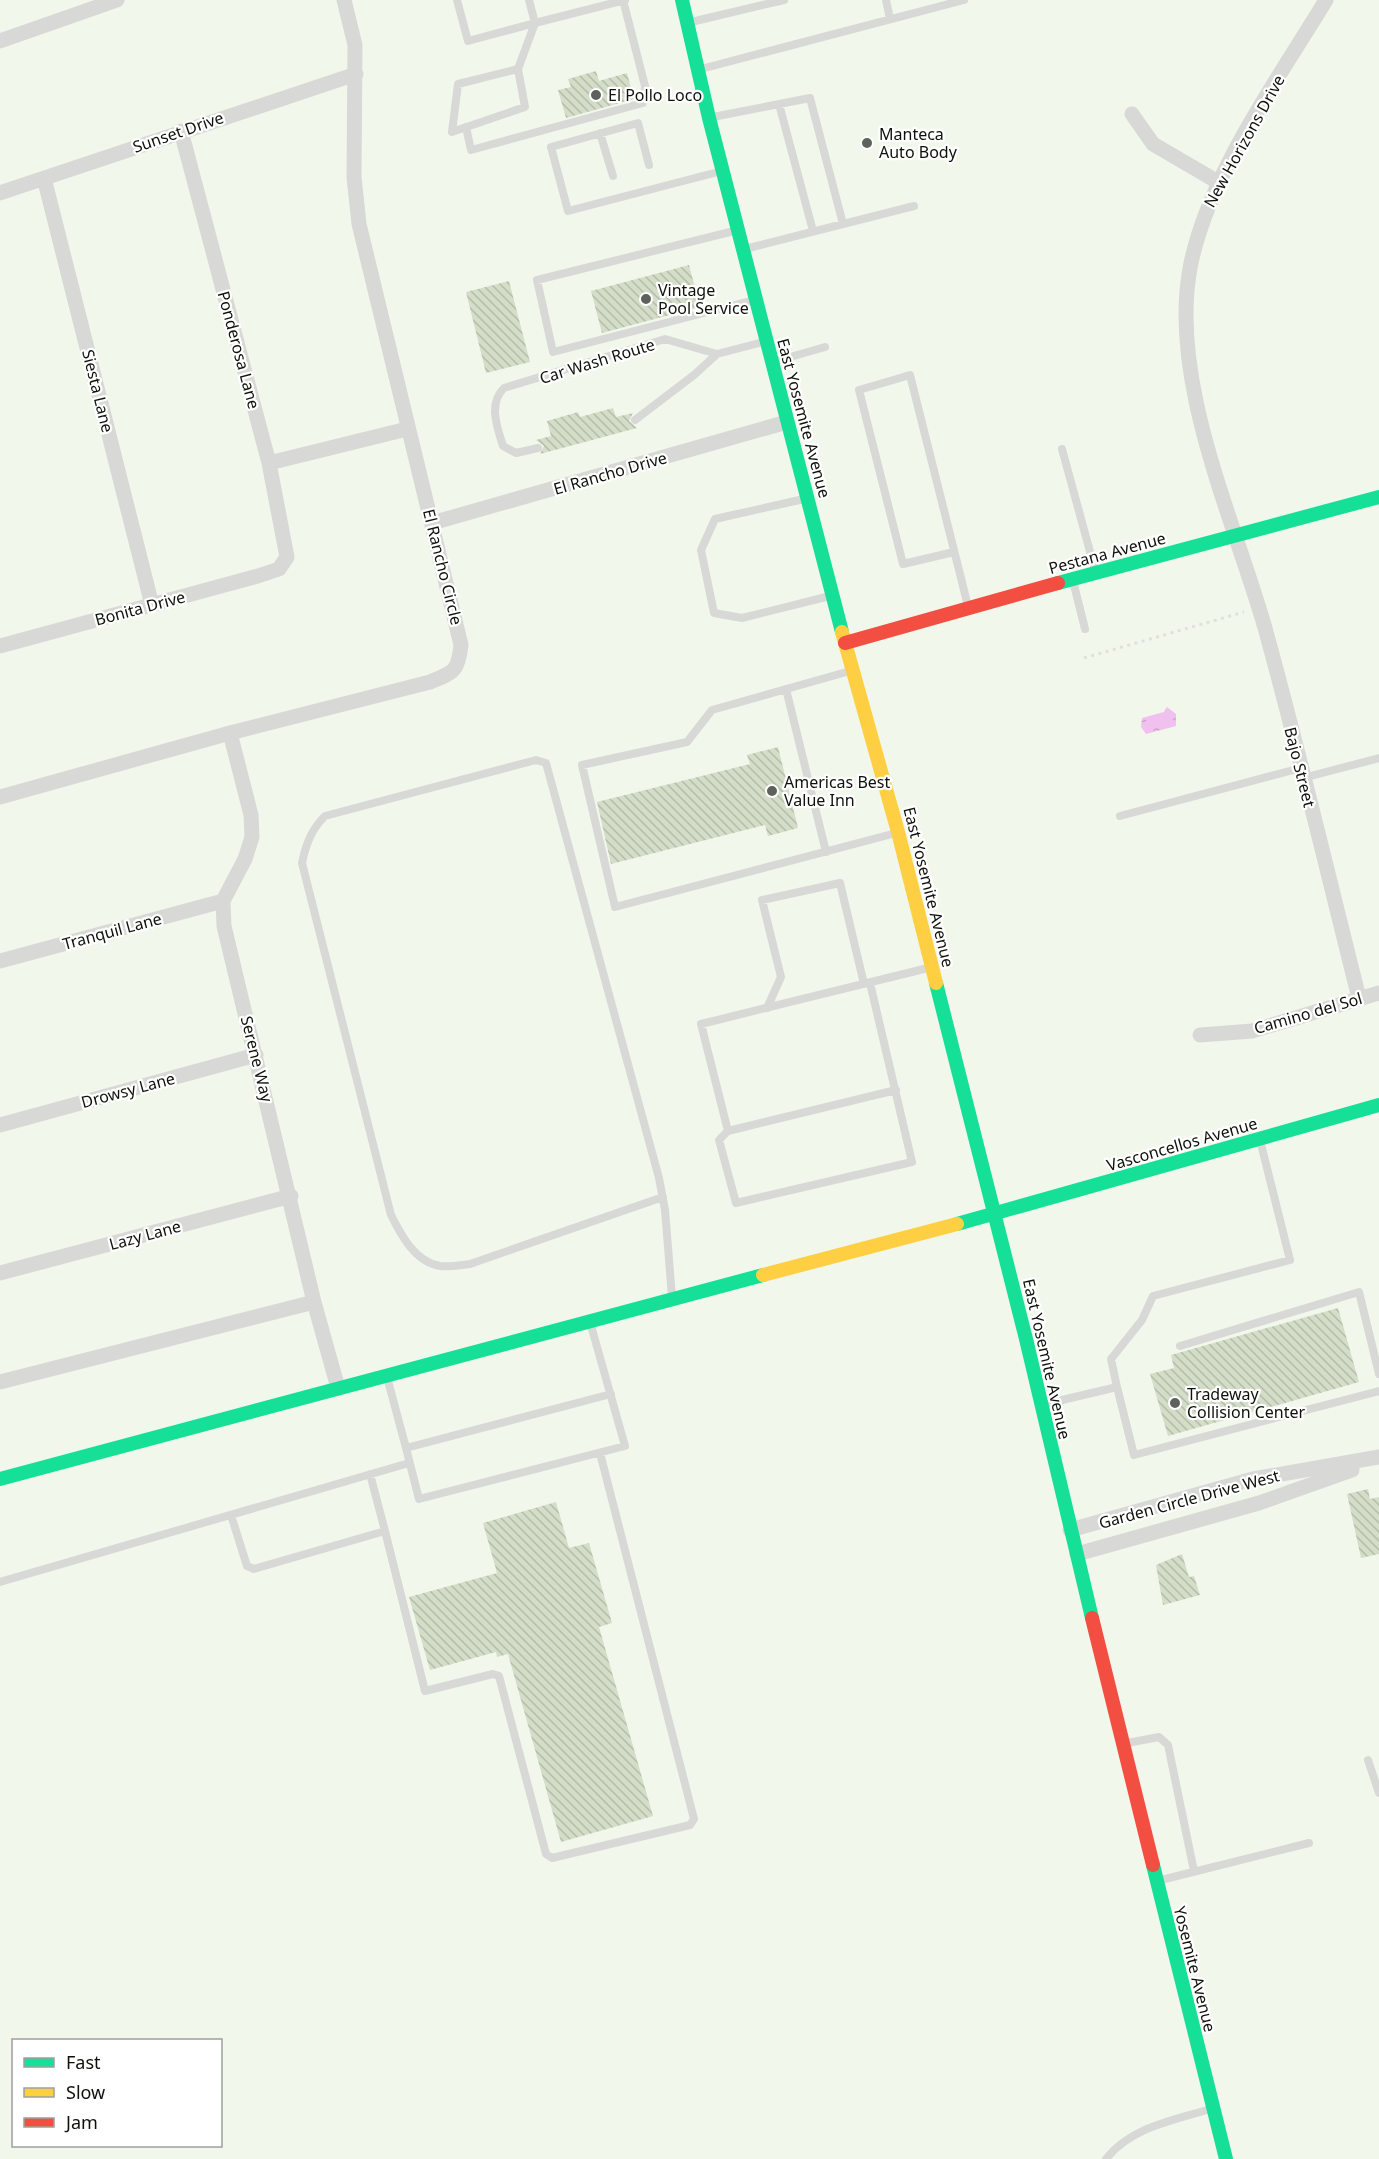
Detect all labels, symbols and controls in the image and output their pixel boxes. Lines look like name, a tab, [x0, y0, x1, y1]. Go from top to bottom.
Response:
street label: New Horizons Drive	[1198, 71, 1290, 211]
place label: El Pollo Loco	[608, 84, 702, 106]
marker: El Pollo Loco	[589, 88, 603, 102]
street label: Sunset Drive	[130, 106, 226, 158]
place label: Manteca Auto Body	[879, 123, 958, 163]
marker: Manteca Auto Body	[860, 136, 874, 150]
place label: Vintage Pool Service	[658, 279, 749, 319]
street label: Ponderosa Lane	[213, 289, 265, 411]
marker: Vintage Pool Service	[639, 292, 653, 306]
street label: Car Wash Route	[537, 333, 657, 389]
street label: East Yosemite Avenue	[772, 336, 836, 500]
street label: Siesta Lane	[77, 347, 119, 435]
street label: El Rancho Drive	[551, 446, 669, 500]
street label: El Rancho Circle	[418, 507, 468, 627]
street label: Pestana Avenue	[1046, 527, 1168, 579]
street label: Bonita Drive	[92, 585, 188, 631]
street label: Bajo Street	[1279, 725, 1321, 810]
place label: Americas Best Value Inn	[784, 771, 891, 811]
marker: Americas Best Value Inn	[765, 784, 779, 798]
street label: East Yosemite Avenue	[898, 805, 960, 969]
street label: Tranquil Lane	[60, 907, 164, 955]
street label: Camino del Sol	[1251, 987, 1365, 1039]
street label: Serene Way	[236, 1014, 279, 1105]
street label: Drowsy Lane	[79, 1067, 177, 1113]
street label: Vasconcellos Avenue	[1104, 1112, 1260, 1176]
street label: Lazy Lane	[107, 1215, 183, 1255]
street label: East Yosemite Avenue	[1018, 1276, 1076, 1442]
place label: Tradeway Collision Center	[1187, 1383, 1306, 1423]
marker: Tradeway Collision Center	[1168, 1396, 1182, 1410]
street label: Garden Circle Drive West	[1096, 1464, 1282, 1534]
street label: Yosemite Avenue	[1169, 1904, 1221, 2034]
legend	[12, 2039, 222, 2147]
text: Fast	[66, 2050, 101, 2074]
text: Slow	[66, 2080, 105, 2104]
text: Jam	[64, 2110, 98, 2134]

